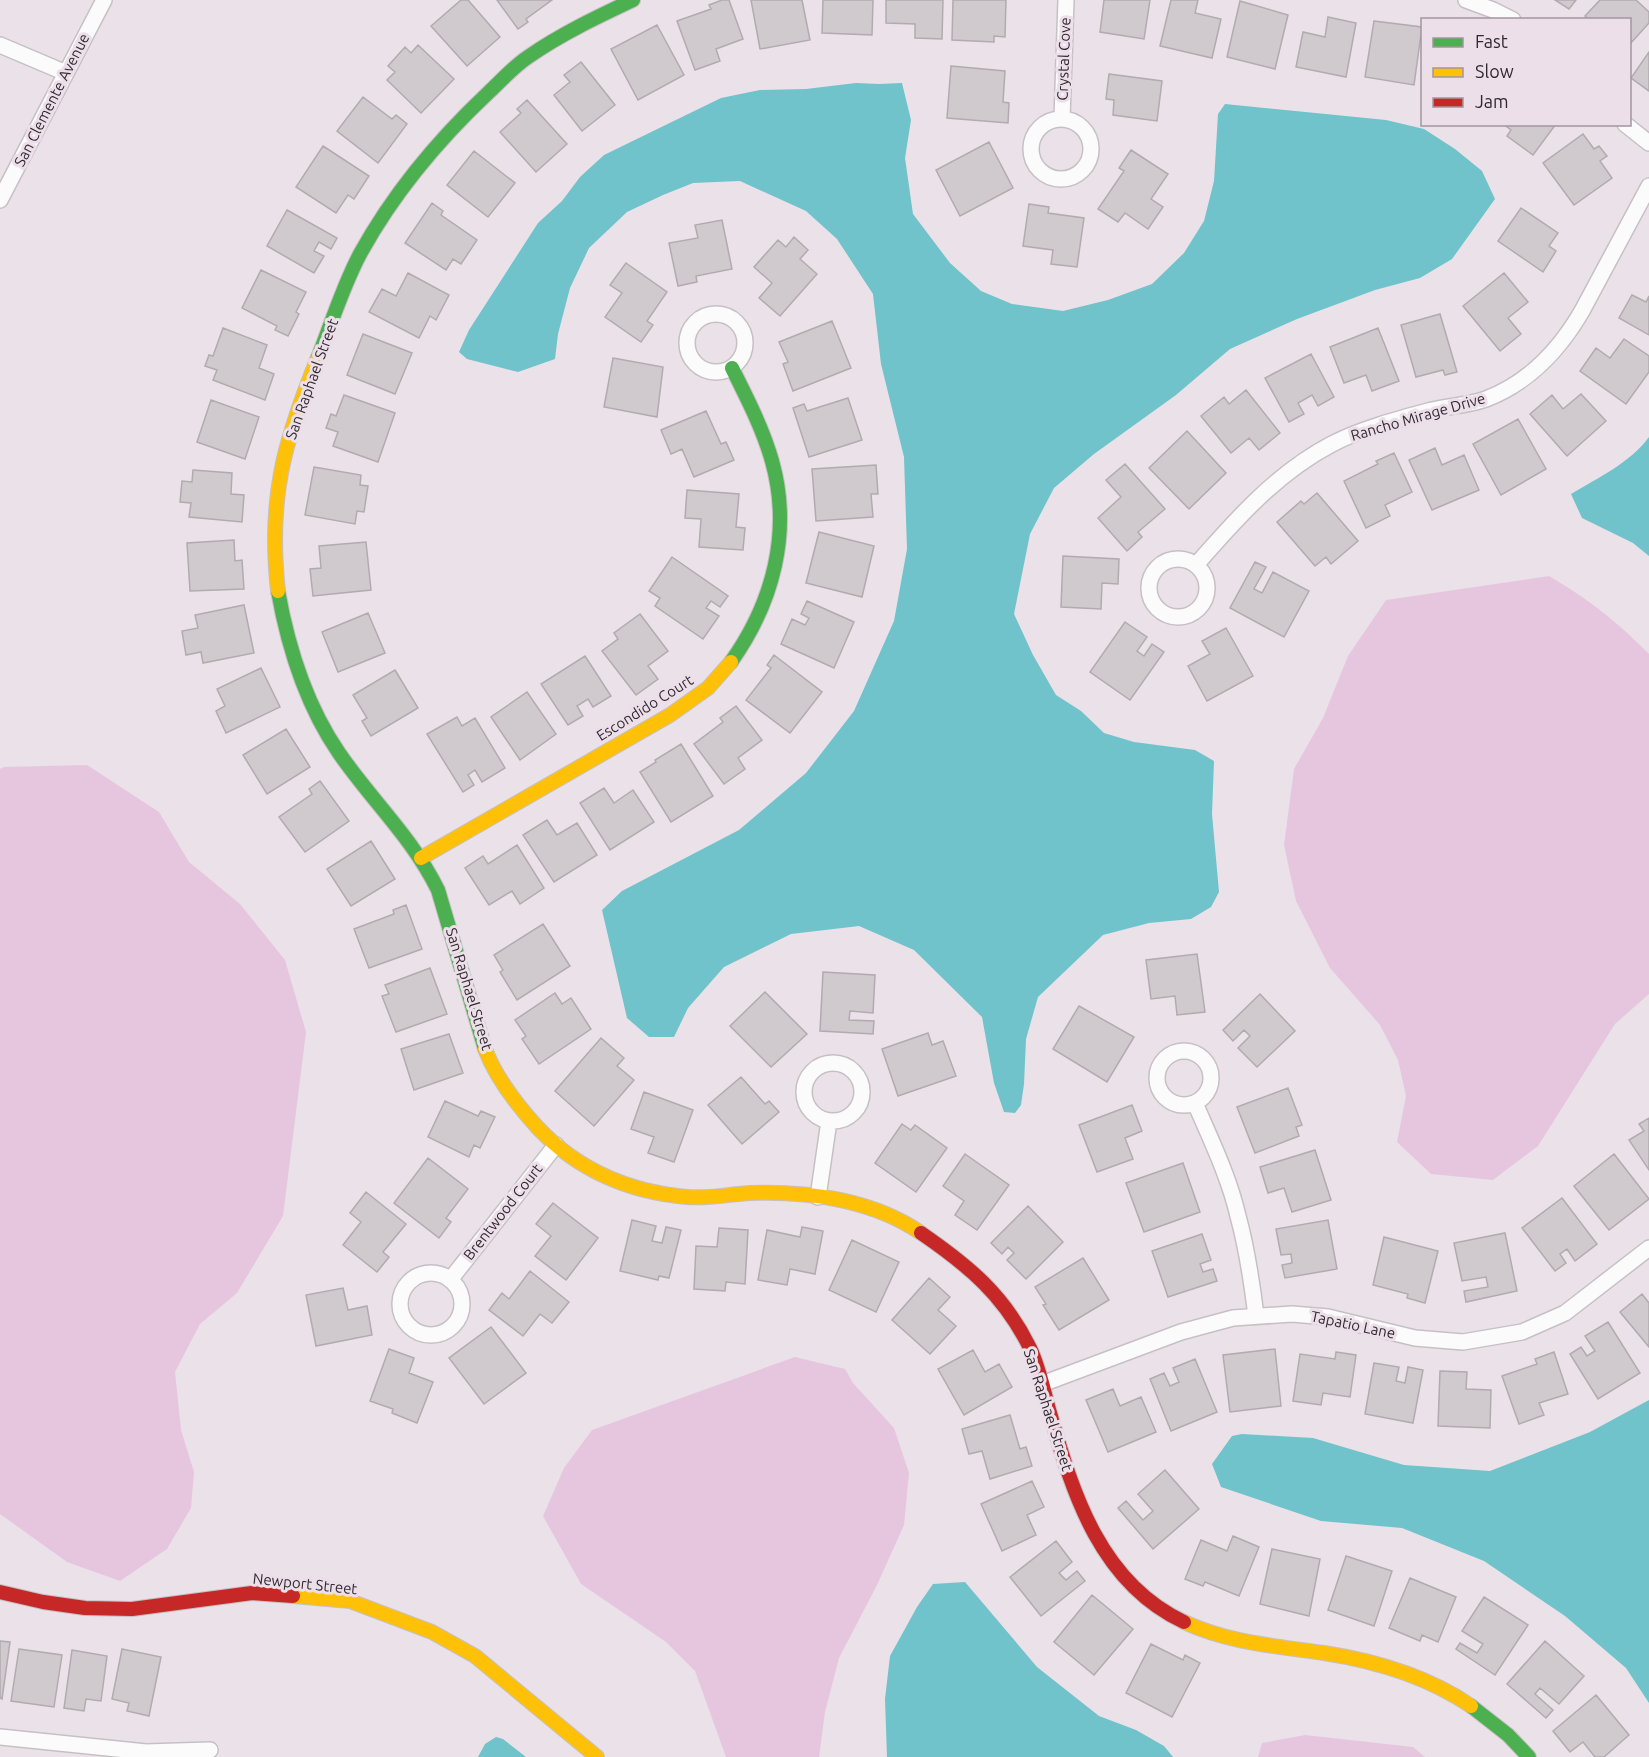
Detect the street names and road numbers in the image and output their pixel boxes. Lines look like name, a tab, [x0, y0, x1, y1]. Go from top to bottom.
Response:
street label: Crystal Cove	[1054, 17, 1073, 101]
street label: San Clemente Avenue	[11, 30, 92, 169]
street label: San Raphael Street	[282, 316, 341, 441]
street label: Rancho Mirage Drive	[1349, 389, 1487, 444]
street label: Escondido Court	[593, 671, 696, 744]
street label: San Raphael Street	[443, 926, 496, 1052]
street label: Brentwood Court	[460, 1160, 546, 1263]
street label: Tapatio Lane	[1309, 1307, 1397, 1342]
street label: San Raphael Street	[1021, 1347, 1076, 1473]
street label: Newport Street	[252, 1570, 358, 1597]

